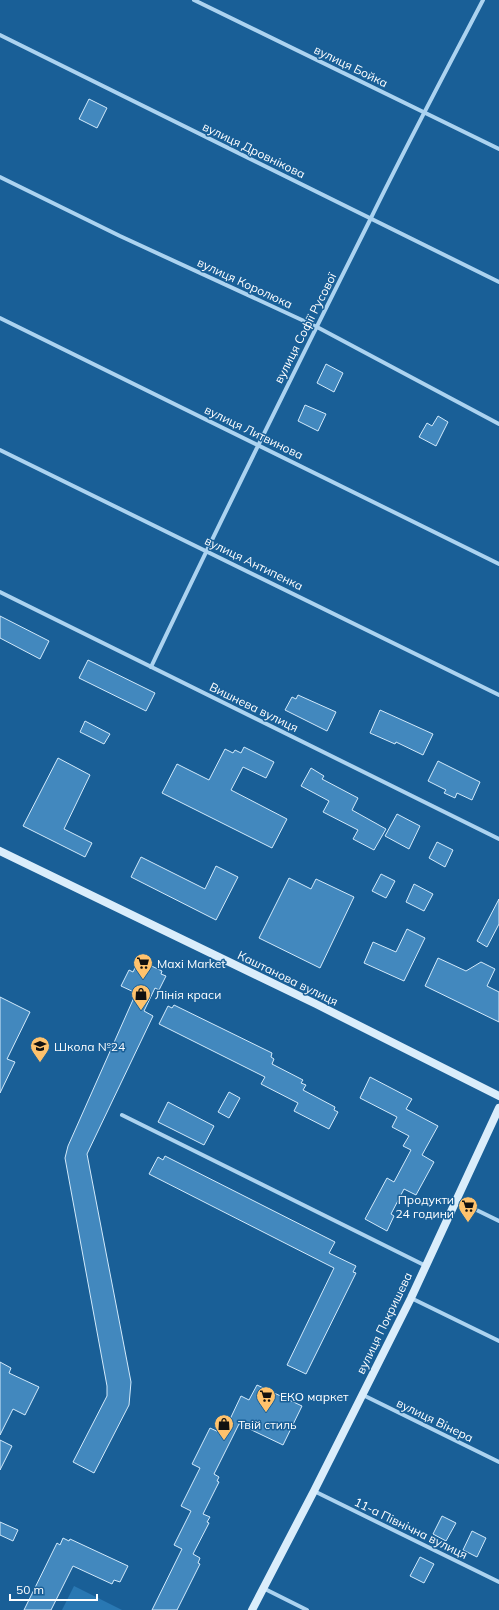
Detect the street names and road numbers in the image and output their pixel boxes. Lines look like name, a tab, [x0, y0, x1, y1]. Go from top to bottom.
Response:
street label: вулиця Бойка	[312, 42, 390, 90]
street label: вулиця Дровнікова	[200, 119, 308, 181]
street label: вулиця Королюка	[195, 254, 295, 312]
street label: вулиця Софії Русової	[271, 269, 340, 386]
street label: вулиця Литвинова	[202, 402, 306, 462]
street label: вулиця Антипенка	[202, 533, 306, 593]
street label: Вишнева вулиця	[207, 679, 301, 735]
street label: Каштанова вулиця	[235, 947, 341, 1009]
street label: вулиця Покришева	[353, 1270, 415, 1376]
street label: вулиця Вінера	[394, 1395, 476, 1445]
street label: 11-а Північна вулиця	[352, 1494, 470, 1562]

